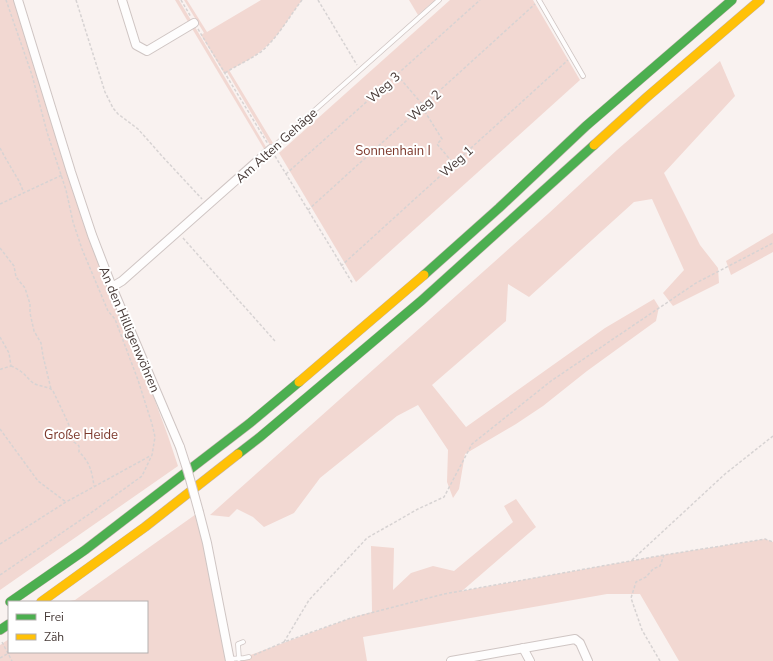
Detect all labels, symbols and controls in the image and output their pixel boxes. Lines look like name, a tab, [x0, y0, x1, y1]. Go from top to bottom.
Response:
street label: Weg 3	[363, 68, 404, 108]
street label: Weg 2	[404, 86, 445, 126]
street label: Am Alten Gehäge	[232, 104, 322, 187]
park label: Sonnenhain I	[355, 142, 431, 160]
street label: Weg 1	[436, 142, 477, 182]
street label: An den Hilligenwöhren	[94, 264, 164, 395]
park label: Große Heide	[44, 426, 118, 444]
legend	[8, 601, 148, 653]
text: Frei	[44, 609, 64, 625]
text: Zäh	[44, 629, 64, 645]

